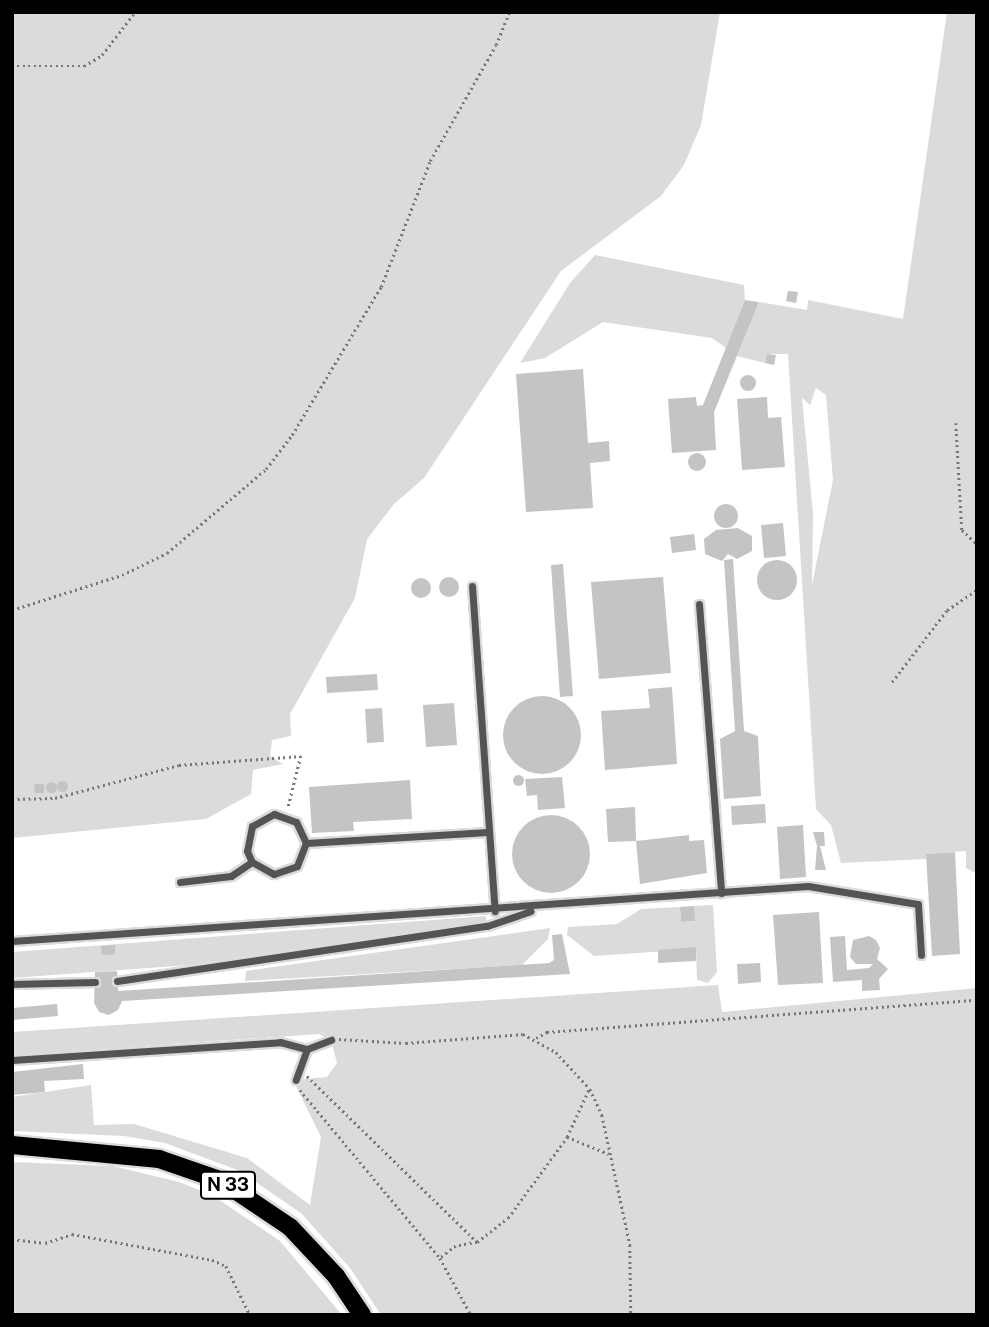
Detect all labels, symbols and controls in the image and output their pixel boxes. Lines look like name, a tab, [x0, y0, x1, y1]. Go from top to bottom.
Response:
road number: N 33	[198, 1170, 258, 1200]

